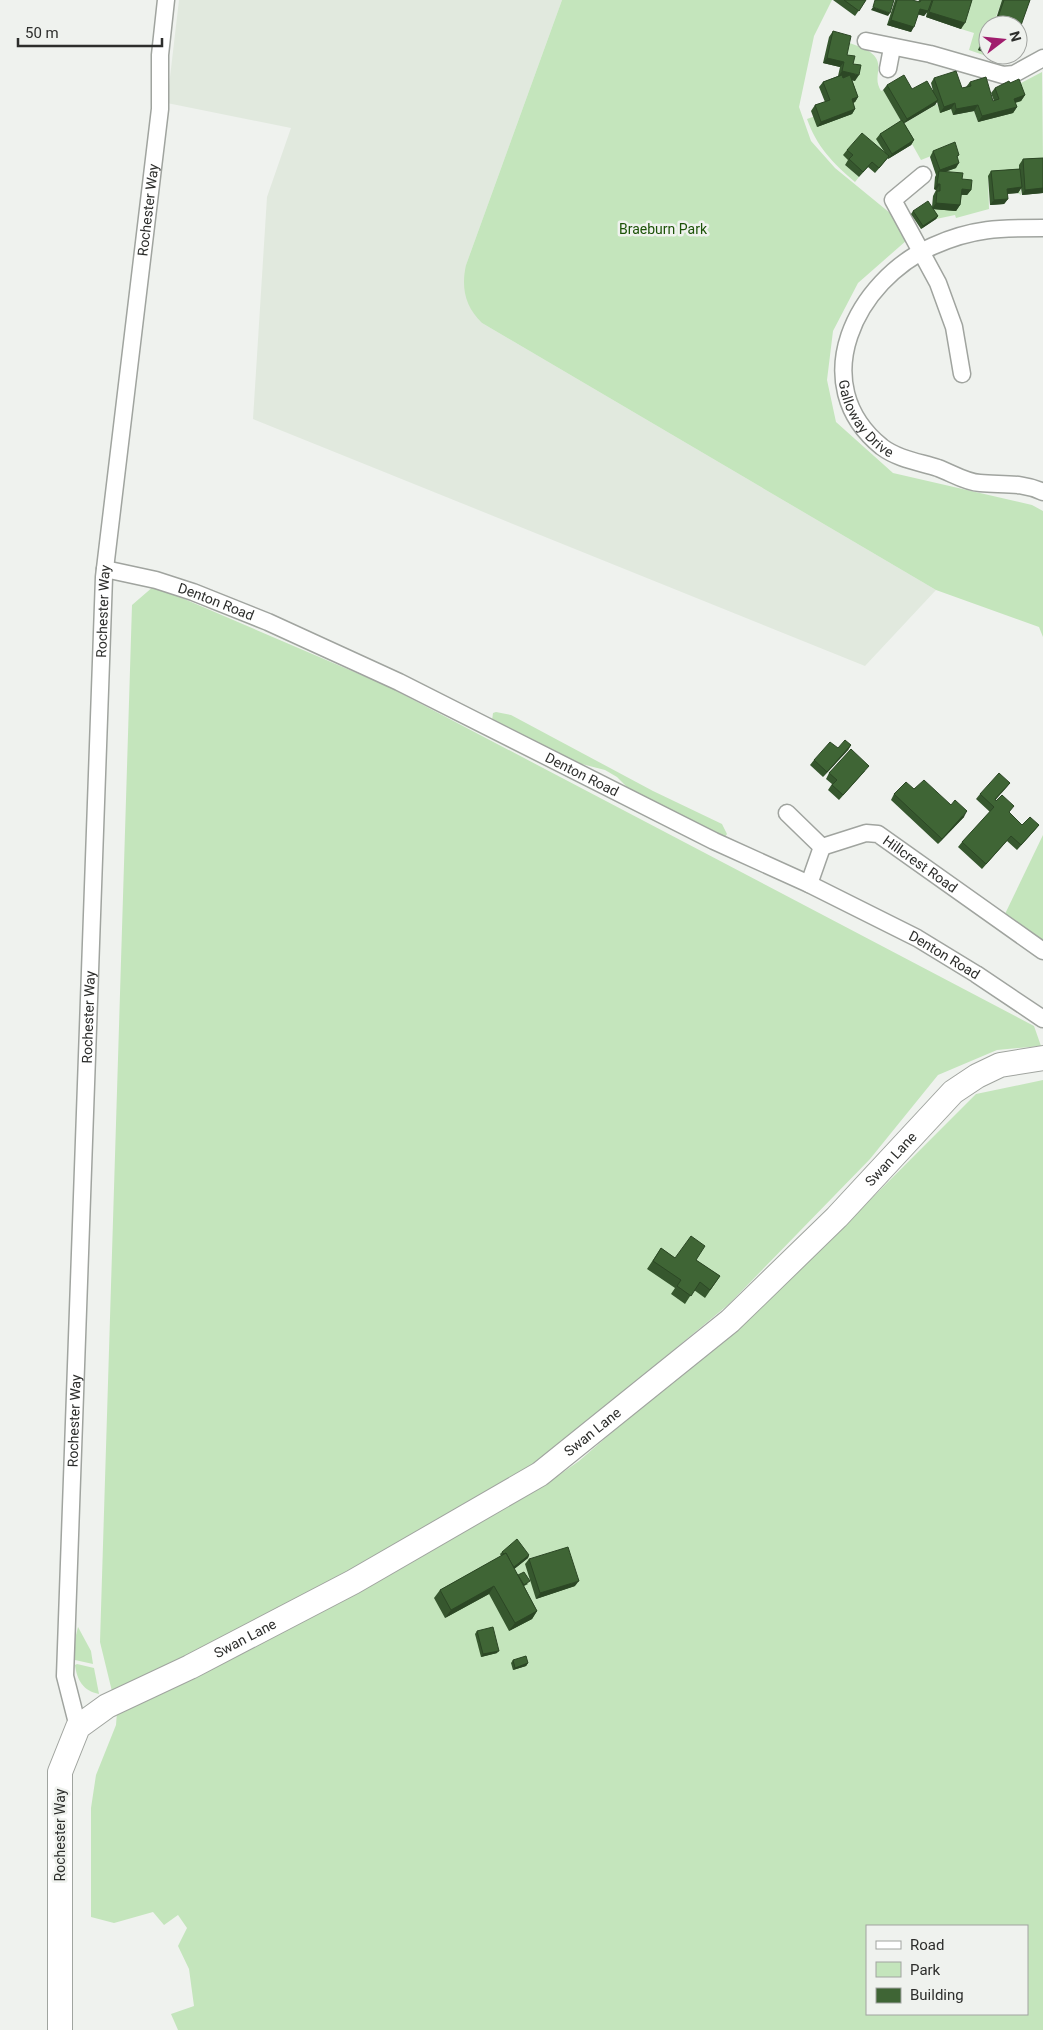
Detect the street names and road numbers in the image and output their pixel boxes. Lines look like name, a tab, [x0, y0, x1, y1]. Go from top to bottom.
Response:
street label: Rochester Way	[134, 162, 161, 257]
street label: Galloway Drive	[836, 379, 896, 460]
street label: Rochester Way	[93, 564, 113, 658]
street label: Denton Road	[176, 580, 256, 624]
street label: Denton Road	[543, 749, 621, 800]
street label: Hillcrest Road	[880, 832, 960, 896]
street label: Denton Road	[906, 927, 983, 982]
street label: Rochester Way	[79, 970, 98, 1064]
street label: Swan Lane	[862, 1129, 920, 1189]
street label: Rochester Way	[64, 1374, 84, 1468]
street label: Swan Lane	[561, 1404, 624, 1459]
street label: Swan Lane	[211, 1616, 279, 1661]
street label: Rochester Way	[52, 1788, 68, 1881]

